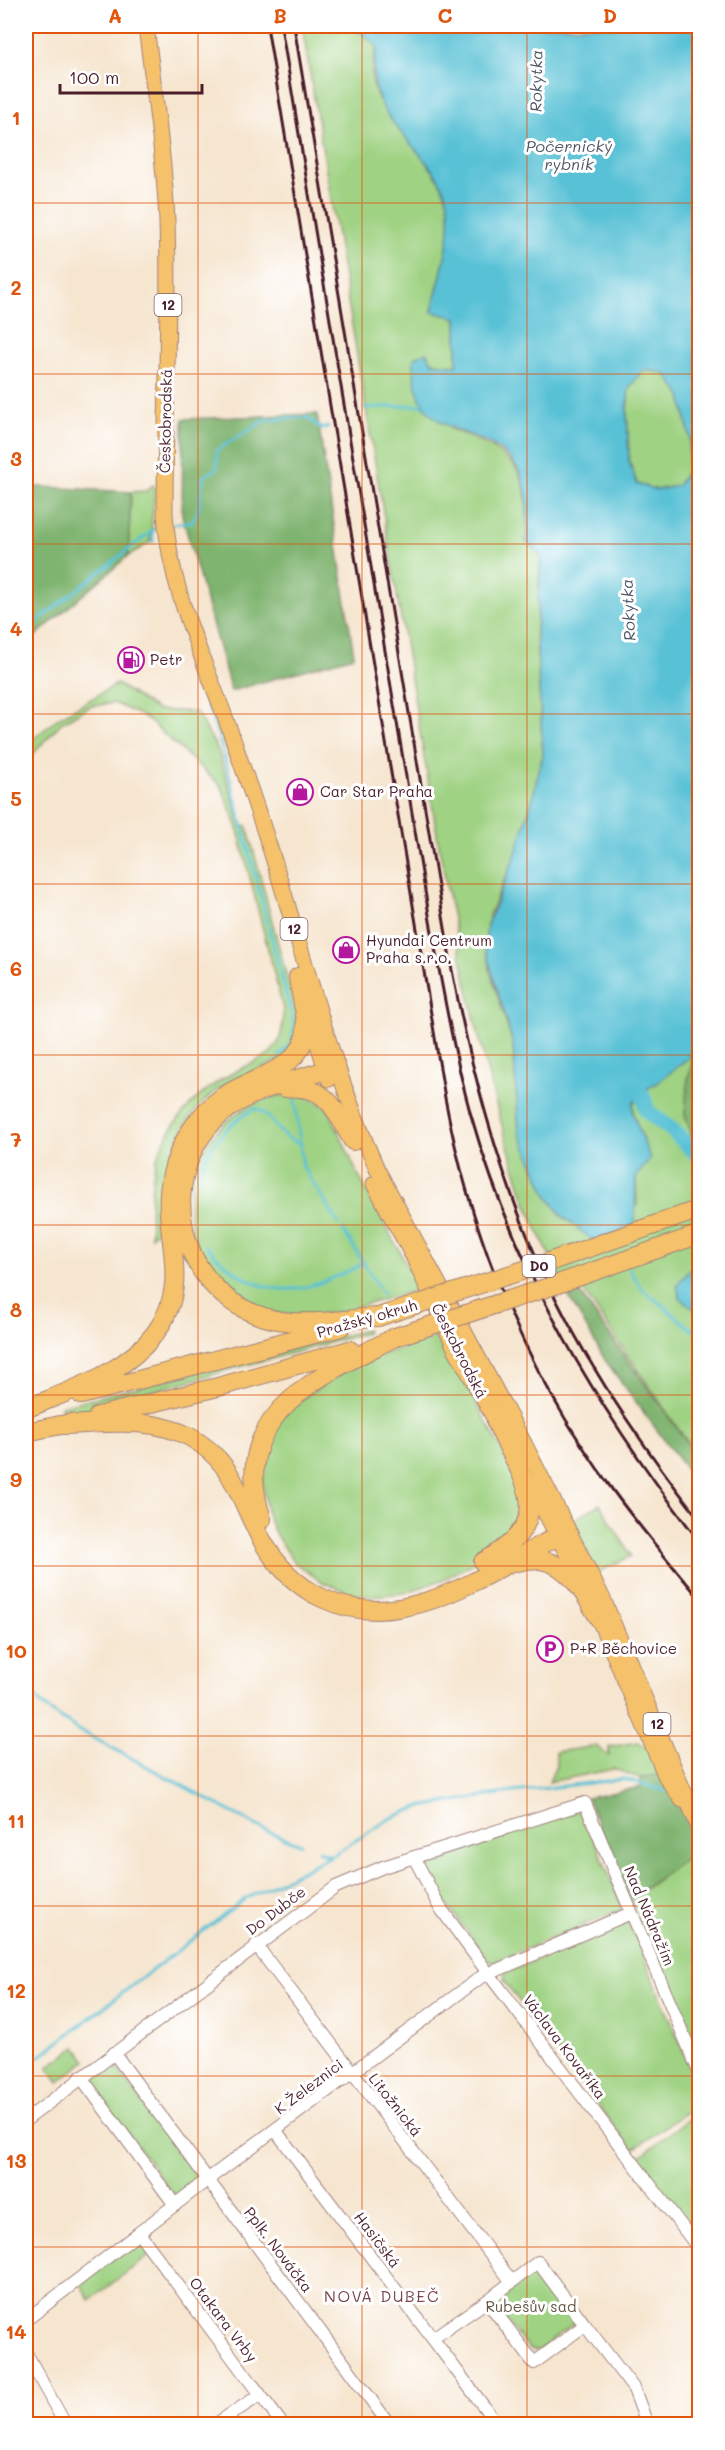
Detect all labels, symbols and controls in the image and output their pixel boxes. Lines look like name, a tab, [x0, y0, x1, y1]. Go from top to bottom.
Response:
text: A	[108, 2, 122, 28]
text: B	[273, 2, 287, 28]
text: C	[438, 2, 453, 28]
text: D	[603, 2, 617, 28]
water label: Rokytka	[524, 50, 547, 112]
scale bar	[60, 57, 202, 95]
text: 100 m	[69, 65, 119, 89]
text: 1	[12, 104, 20, 130]
water label: Počernický rybník	[526, 135, 613, 174]
text: 2	[10, 274, 22, 300]
road number: 12	[154, 294, 182, 316]
street label: Českobrodská	[154, 369, 176, 473]
text: 3	[10, 445, 22, 471]
water label: Rokytka	[615, 578, 640, 642]
text: 4	[10, 615, 23, 641]
fuel station icon: Petr	[116, 645, 146, 675]
place label: Petr	[150, 649, 183, 669]
shop icon: Car Star Praha	[285, 777, 315, 807]
place label: Car Star Praha	[320, 781, 433, 801]
text: 5	[10, 785, 22, 811]
road number: 12	[280, 918, 308, 940]
place label: Hyundai Centrum Praha s.r.o.	[366, 930, 492, 967]
shop icon: Hyundai Centrum Praha s.r.o.	[331, 935, 361, 965]
text: 6	[10, 955, 22, 981]
text: 7	[10, 1126, 22, 1152]
road number: D0	[522, 1255, 556, 1277]
street label: Pražský okruh	[314, 1294, 419, 1342]
text: 8	[10, 1296, 22, 1322]
street label: Českobrodská	[427, 1300, 492, 1402]
text: 9	[10, 1466, 22, 1492]
parking icon: P+R Běchovice	[535, 1634, 565, 1664]
text: 10	[5, 1637, 27, 1663]
place label: P+R Běchovice	[570, 1638, 677, 1658]
road number: 12	[644, 1713, 670, 1735]
text: 11	[7, 1807, 25, 1833]
street label: Nad Nádražím	[620, 1863, 680, 1969]
street label: Do Dubče	[241, 1881, 309, 1939]
text: 12	[6, 1977, 26, 2003]
street label: Václava Kovaříka	[519, 1990, 611, 2103]
street label: K Železnici	[270, 2054, 347, 2119]
street label: Litožnická	[365, 2069, 427, 2140]
text: 13	[6, 2147, 26, 2173]
street label: Pplk. Nováčka	[240, 2203, 318, 2296]
street label: Hasičská	[350, 2207, 405, 2272]
street label: Otakara Vrby	[185, 2273, 262, 2366]
district label: NOVÁ DUBEČ	[324, 2285, 440, 2306]
park label: Rubešův sad	[485, 2296, 577, 2316]
text: 14	[5, 2318, 27, 2344]

